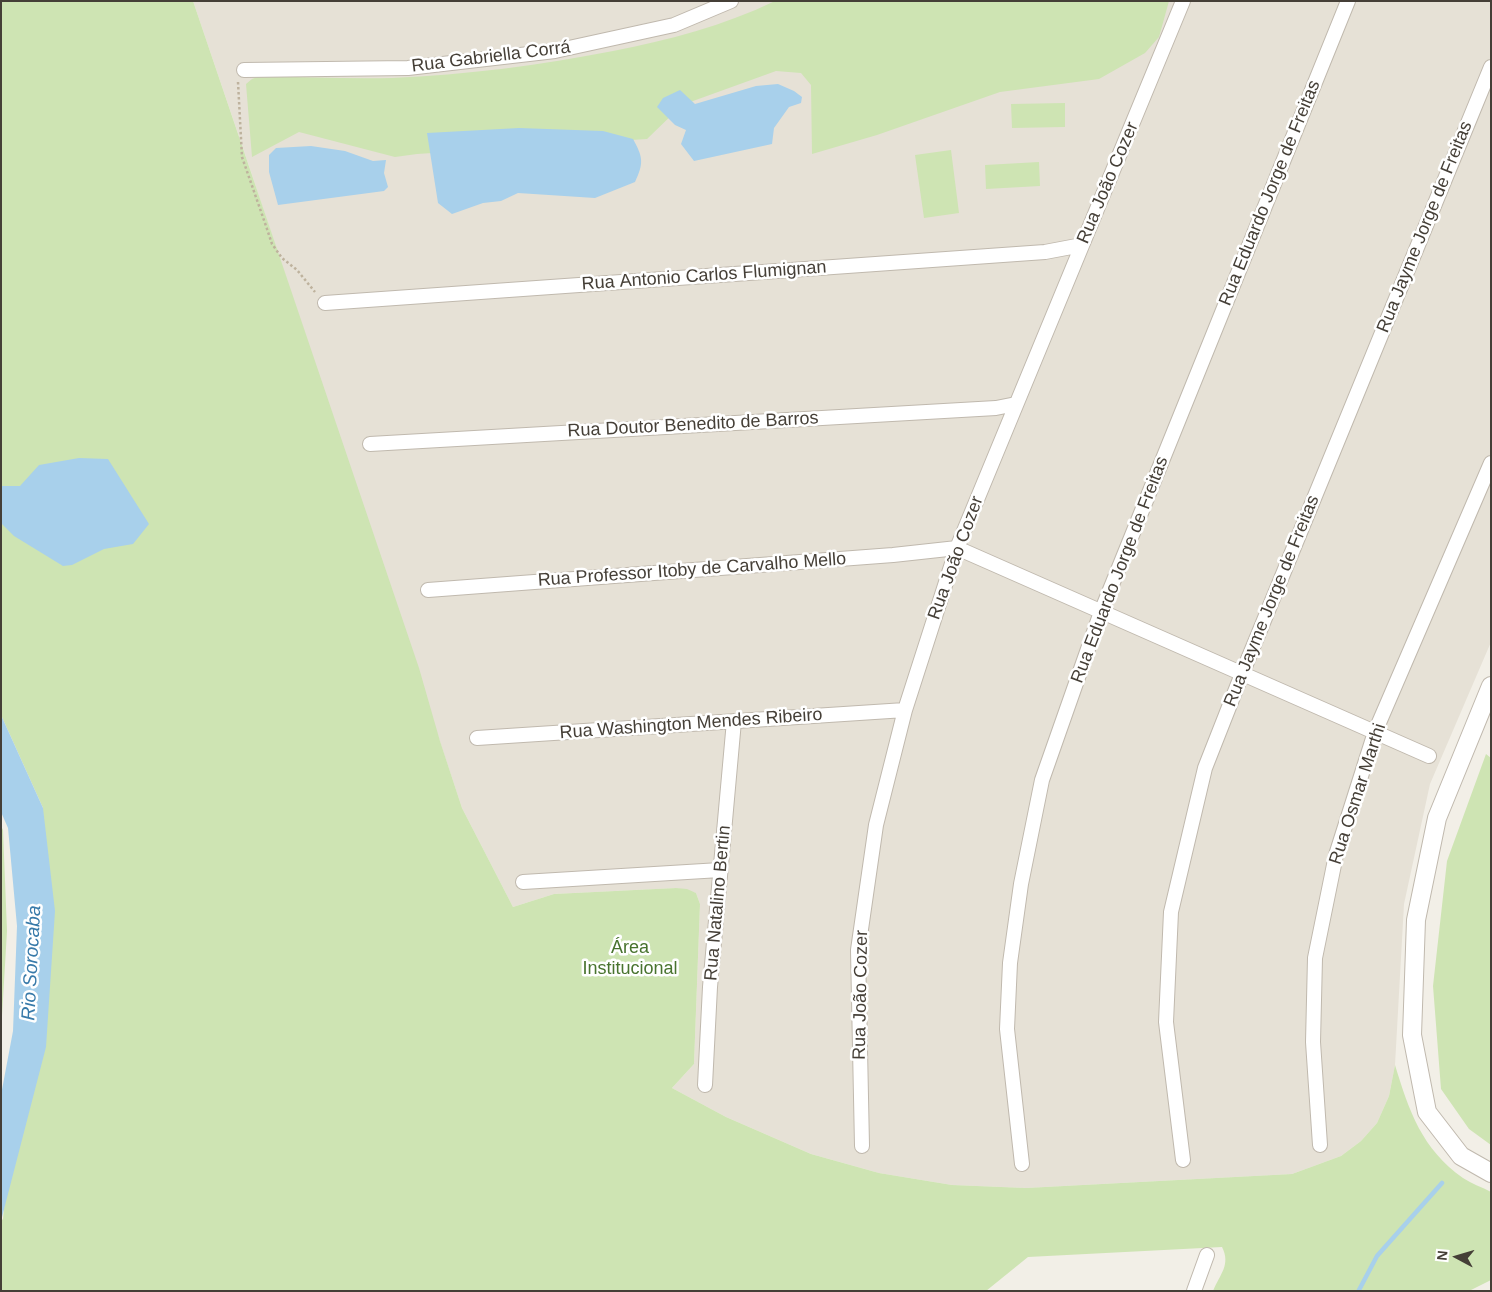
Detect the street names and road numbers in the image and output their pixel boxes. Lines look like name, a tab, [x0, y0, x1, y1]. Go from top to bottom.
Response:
street label: Rua Gabriella Corrá	[410, 37, 572, 77]
street label: Rua Eduardo Jorge de Freitas	[1215, 77, 1325, 309]
street label: Rua Jayme Jorge de Freitas	[1373, 118, 1477, 336]
street label: Rua João Cozer	[1073, 119, 1143, 247]
street label: Rua Antonio Carlos Flumignan	[581, 257, 827, 295]
street label: Rua Doutor Benedito de Barros	[567, 408, 819, 442]
street label: Rua Eduardo Jorge de Freitas	[1067, 454, 1173, 686]
street label: Rua Jayme Jorge de Freitas	[1220, 492, 1324, 710]
street label: Rua João Cozer	[924, 493, 988, 623]
street label: Rua Professor Itoby de Carvalho Mello	[537, 548, 847, 592]
street label: Rua Washington Mendes Ribeiro	[559, 704, 823, 744]
street label: Rua Osmar Marthi	[1325, 721, 1391, 867]
street label: Rua Natalino Bertin	[700, 824, 736, 982]
street label: Rua João Cozer	[849, 930, 873, 1060]

